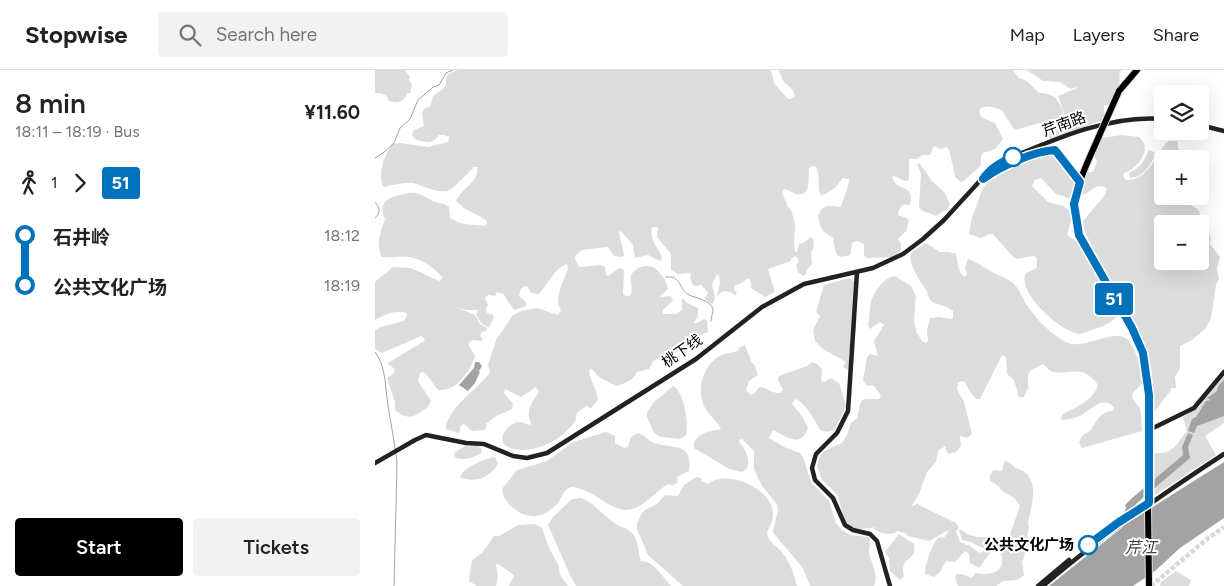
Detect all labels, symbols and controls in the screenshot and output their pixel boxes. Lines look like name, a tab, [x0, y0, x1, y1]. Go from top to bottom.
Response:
search box	[158, 12, 508, 57]
text: Stopwise	[25, 20, 128, 49]
icon: search	[176, 21, 204, 49]
text: Search here	[216, 23, 317, 46]
text: Map	[1010, 24, 1045, 46]
text: Layers	[1073, 24, 1125, 46]
text: Share	[1153, 24, 1199, 46]
map controls	[1154, 85, 1209, 270]
button: layers	[1154, 85, 1209, 140]
text: 8 min	[15, 86, 86, 120]
text: ¥11.60	[305, 101, 360, 124]
street label: 芹南路	[1040, 108, 1088, 140]
text: 18:11 – 18:19 · Bus	[15, 122, 140, 141]
unlabelled marker	[1003, 147, 1023, 167]
button: +	[1154, 150, 1209, 205]
icon: walk	[15, 169, 43, 197]
icon: forward	[66, 169, 94, 197]
text: 51	[112, 172, 130, 194]
text: 1	[51, 173, 58, 192]
button: −	[1154, 215, 1209, 270]
text: 石井岭	[53, 226, 110, 249]
text: 18:12	[324, 226, 360, 245]
text: 公共文化广场	[53, 276, 167, 299]
text: 18:19	[324, 276, 360, 295]
line badge: 51	[1091, 283, 1137, 315]
text: 51	[1105, 288, 1123, 310]
street label: 桃下线	[658, 331, 706, 371]
button: Start	[15, 518, 183, 576]
button: Tickets	[193, 518, 360, 576]
marker: 公共文化广场	[1078, 535, 1098, 555]
place label: 公共文化广场	[984, 536, 1074, 554]
water label: 芹江	[1125, 538, 1159, 557]

